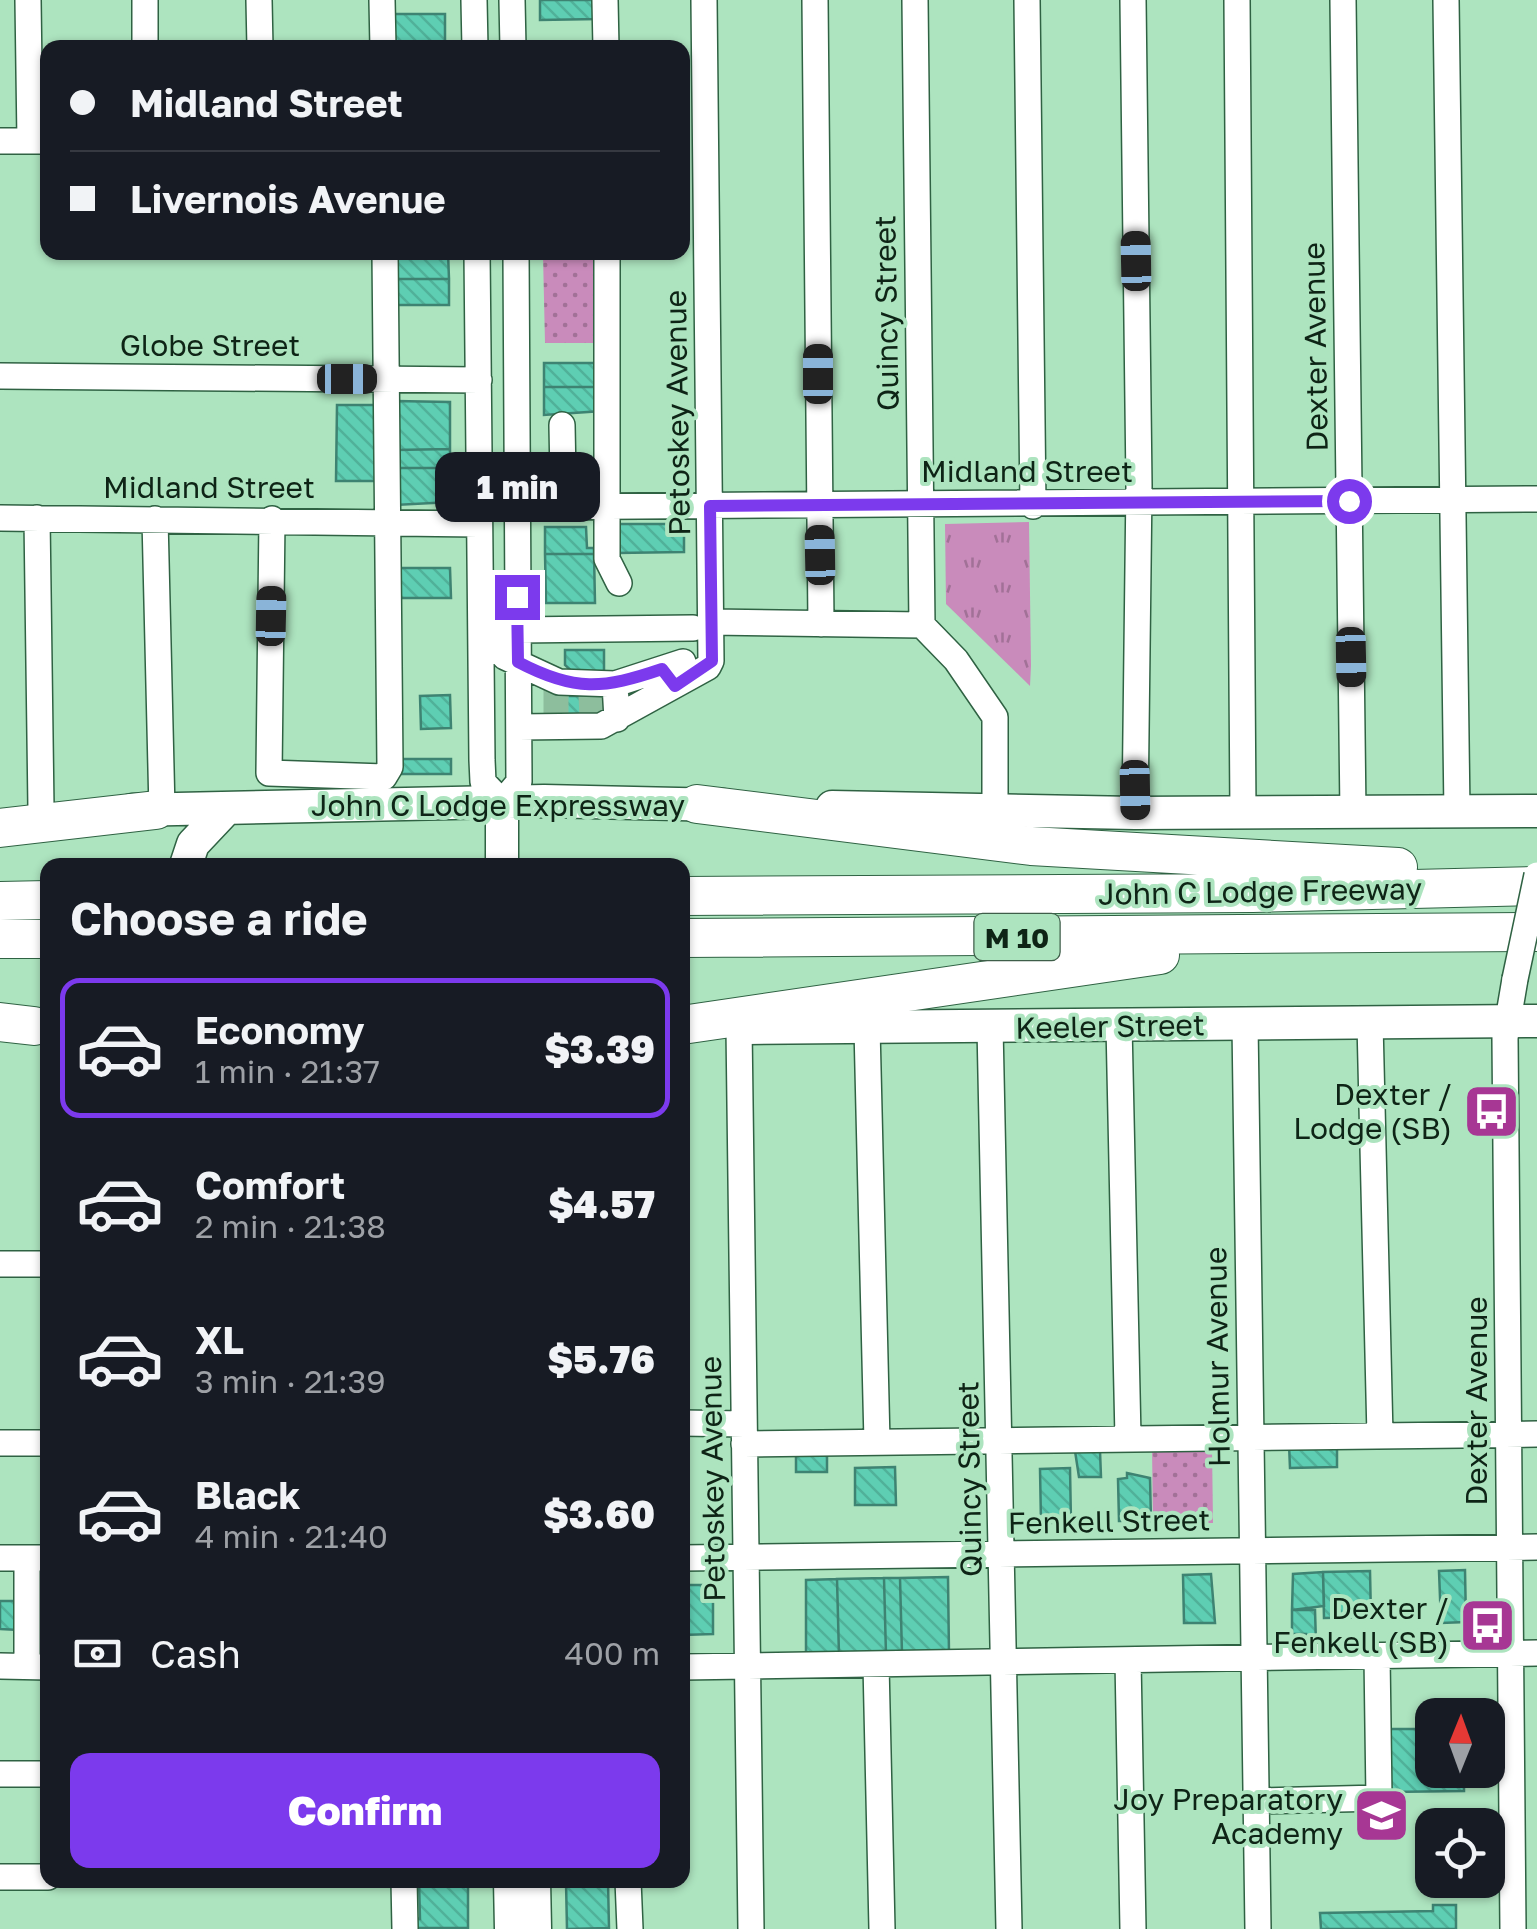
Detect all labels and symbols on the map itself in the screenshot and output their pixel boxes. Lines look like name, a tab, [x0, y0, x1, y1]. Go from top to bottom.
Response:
street label: Quincy Street	[866, 215, 906, 411]
car	[1120, 231, 1152, 291]
street label: Dexter Avenue	[1295, 242, 1335, 452]
street label: Petoskey Avenue	[657, 290, 697, 536]
street label: Globe Street	[120, 327, 300, 363]
car	[803, 344, 833, 404]
car	[317, 364, 377, 394]
callout: 1 min	[434, 452, 600, 522]
street label: Midland Street	[921, 453, 1133, 489]
street label: Midland Street	[103, 469, 315, 505]
route start	[1327, 479, 1372, 524]
car	[804, 525, 836, 585]
route end	[495, 575, 540, 620]
car	[255, 586, 287, 646]
car	[1335, 627, 1367, 687]
car	[1119, 760, 1151, 820]
street label: John C Lodge Expressway	[311, 787, 685, 823]
street label: John C Lodge Freeway	[1098, 870, 1423, 912]
road number: M 10	[974, 914, 1060, 960]
street label: Keeler Street	[1015, 1006, 1205, 1046]
place label: Dexter / Lodge (SB)	[1293, 1076, 1452, 1146]
bus stop icon: Dexter / Lodge (SB)	[1461, 1081, 1521, 1141]
street label: Holmur Avenue	[1197, 1247, 1237, 1467]
street label: Dexter Avenue	[1458, 1296, 1494, 1506]
street label: Petoskey Avenue	[692, 1356, 732, 1602]
street label: Quincy Street	[949, 1381, 989, 1577]
street label: Fenkell Street	[1007, 1501, 1211, 1541]
place label: Dexter / Fenkell (SB)	[1273, 1590, 1449, 1660]
bus stop icon: Dexter / Fenkell (SB)	[1458, 1595, 1518, 1655]
north arrow	[1415, 1698, 1505, 1788]
place label: Joy Preparatory Academy	[1113, 1781, 1343, 1851]
school or university icon: Joy Preparatory Academy	[1352, 1786, 1412, 1846]

